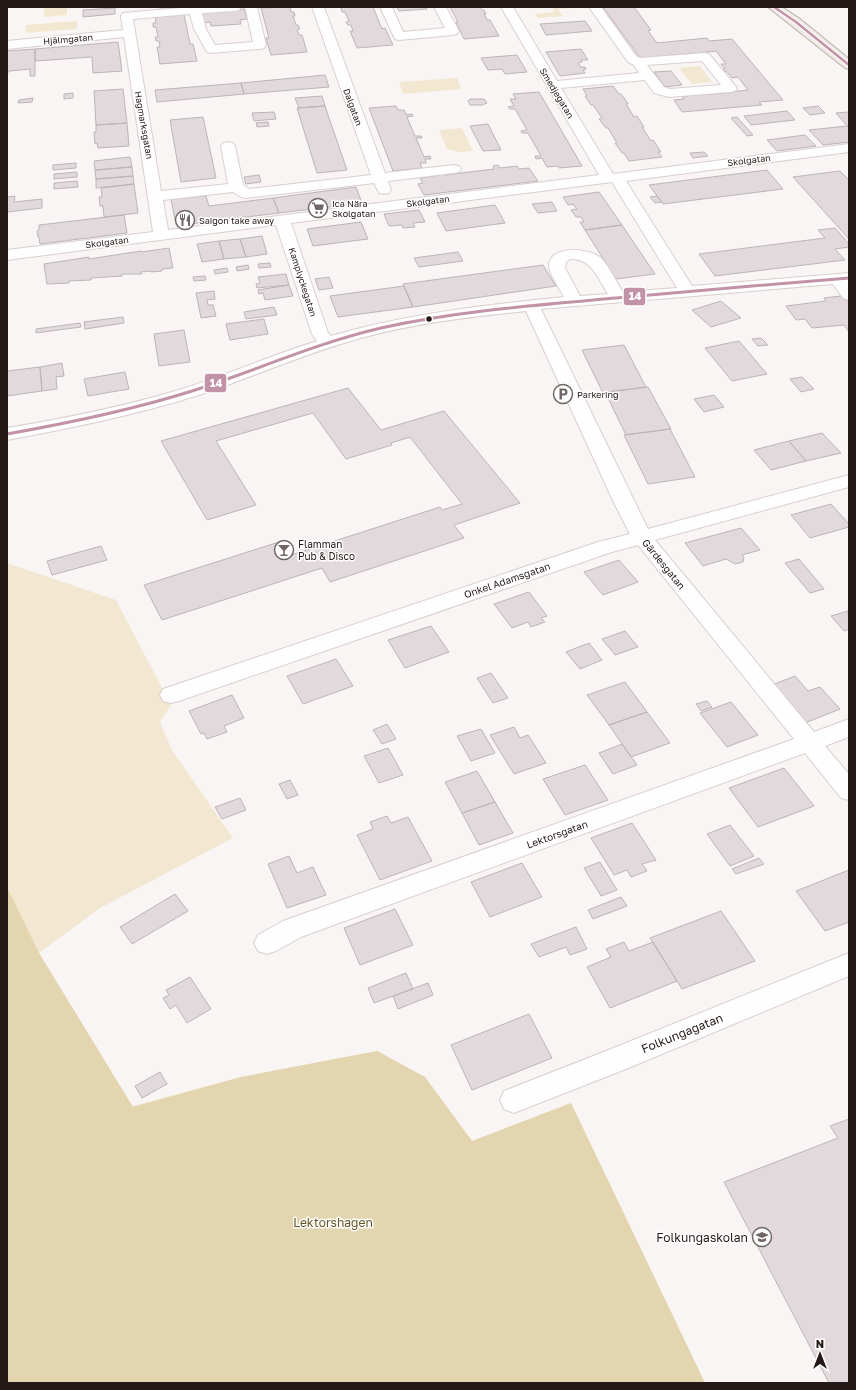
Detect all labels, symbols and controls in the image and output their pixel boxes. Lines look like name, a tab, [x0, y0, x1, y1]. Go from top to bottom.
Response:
street label: Hjälmgatan	[43, 31, 93, 47]
street label: Smedjegatan	[538, 66, 576, 120]
street label: Dalgatan	[341, 87, 365, 127]
street label: Hagmarksgatan	[133, 90, 155, 160]
street label: Skolgatan	[727, 152, 771, 168]
street label: Skolgatan	[406, 193, 450, 209]
supermarket icon: Ica Nära Skolgatan	[307, 197, 329, 219]
place label: Ica Nära Skolgatan	[332, 198, 376, 219]
restaurant icon: Saigon take away	[174, 209, 196, 231]
place label: Saigon take away	[199, 215, 274, 226]
street label: Skolgatan	[85, 234, 129, 250]
street label: Kamplyckegatan	[287, 246, 319, 318]
line badge: 14	[623, 287, 646, 306]
text: 14	[629, 289, 641, 302]
unlabelled marker	[424, 314, 434, 324]
line badge: 14	[204, 373, 227, 393]
text: 14	[210, 376, 222, 389]
parking icon: Parkering	[552, 383, 574, 405]
place label: Parkering	[577, 389, 619, 400]
street label: Gärdesgatan	[640, 536, 688, 592]
place label: Flamman Pub & Disco	[298, 538, 355, 562]
bar icon: Flamman Pub & Disco	[273, 539, 295, 561]
street label: Onkel Adamsgatan	[462, 560, 552, 600]
street label: Lektorsgatan	[525, 817, 589, 851]
street label: Folkungagatan	[639, 1010, 725, 1056]
park label: Lektorshagen	[293, 1215, 373, 1230]
school or university icon: Folkungaskolan	[751, 1226, 773, 1248]
place label: Folkungaskolan	[656, 1230, 748, 1245]
north arrow	[800, 1334, 840, 1374]
text: N	[816, 1337, 824, 1350]

